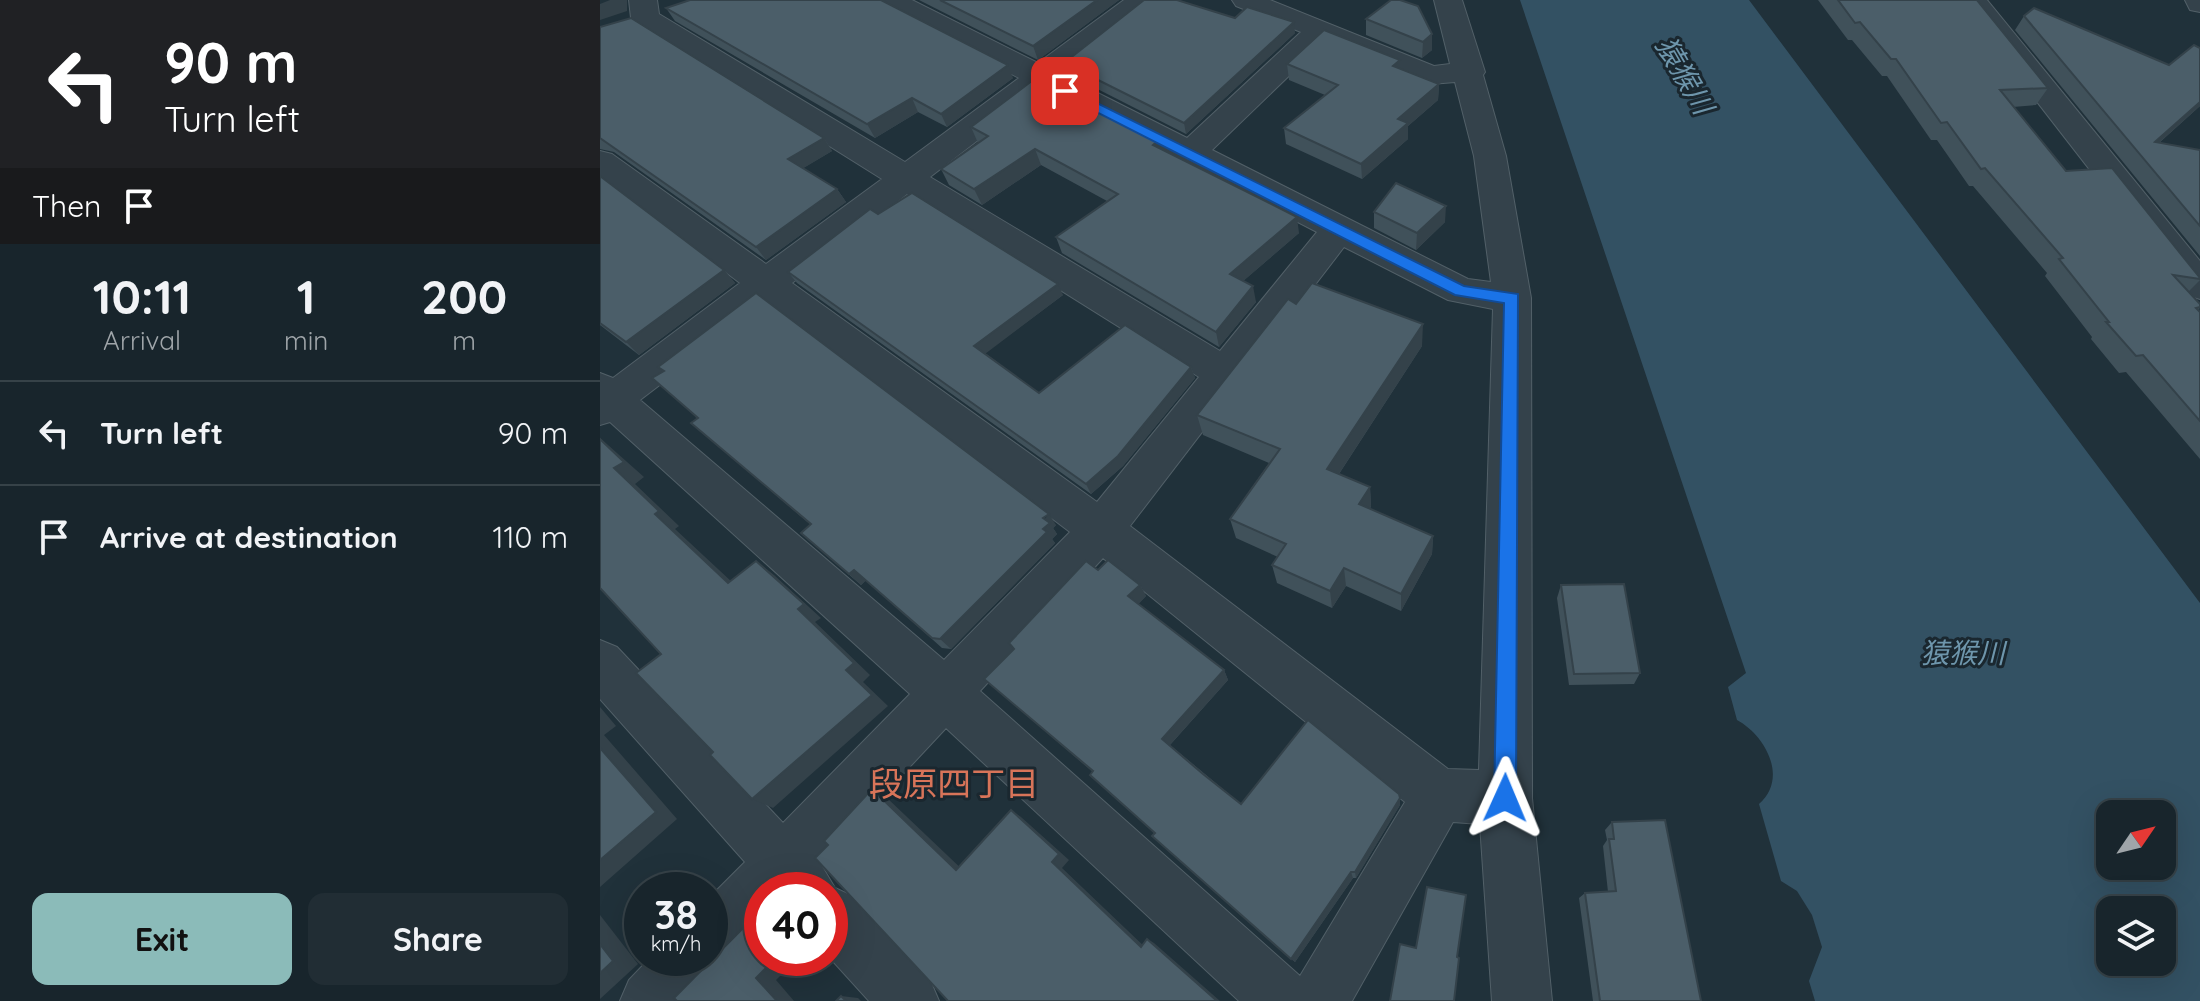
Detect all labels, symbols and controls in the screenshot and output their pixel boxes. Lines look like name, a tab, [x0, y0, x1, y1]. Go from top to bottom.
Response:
text: 90 m	[164, 27, 298, 97]
water label: 猿猴川	[1649, 30, 1723, 123]
icon: left	[32, 32, 136, 136]
pin	[1031, 57, 1099, 125]
icon: arrive	[1043, 69, 1087, 113]
text: Turn left	[164, 96, 300, 141]
icon: arrive	[117, 184, 161, 228]
text: Then	[32, 187, 101, 225]
text: 10:11	[93, 266, 191, 326]
text: 1	[297, 266, 316, 326]
text: 200	[421, 266, 507, 326]
text: Arrival	[103, 324, 181, 357]
text: min	[284, 324, 328, 357]
text: m	[452, 324, 476, 357]
icon: left	[32, 411, 76, 455]
text: Turn left	[100, 414, 223, 452]
text: 90 m	[498, 414, 568, 452]
icon: arrive	[32, 515, 76, 559]
text: Arrive at destination	[100, 518, 398, 556]
text: 110 m	[492, 518, 568, 556]
water label: 猿猴川	[1921, 635, 2008, 670]
position arrow	[1463, 756, 1547, 840]
district label: 段原四丁目	[869, 762, 1039, 805]
north arrow	[2096, 800, 2176, 880]
map controls	[2096, 800, 2176, 976]
speed limit sign: 40	[744, 872, 848, 976]
text: 38	[654, 889, 698, 939]
button: Exit	[32, 893, 292, 985]
button: Share	[308, 893, 568, 985]
button: layers	[2096, 896, 2176, 976]
text: km/h	[651, 931, 701, 956]

